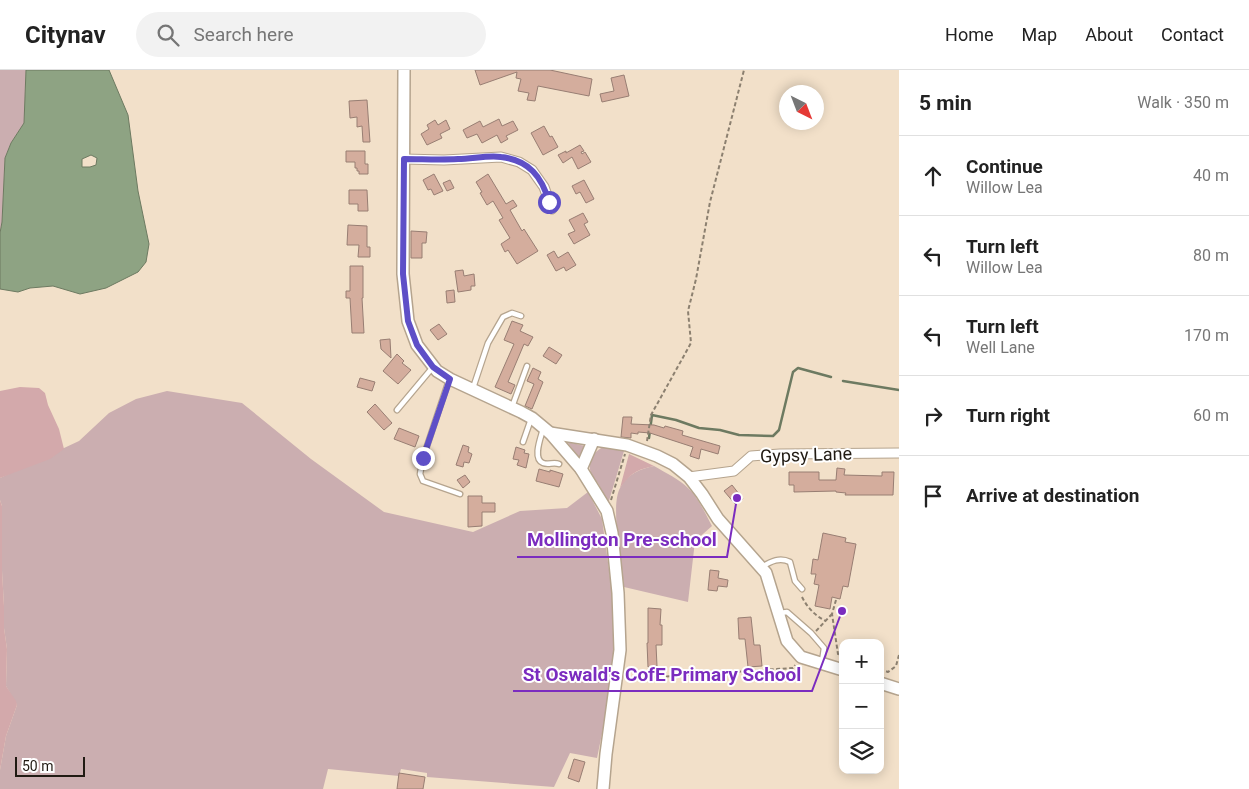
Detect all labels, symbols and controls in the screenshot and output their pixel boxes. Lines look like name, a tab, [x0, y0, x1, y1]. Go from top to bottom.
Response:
search box	[136, 12, 486, 57]
text: Citynav	[25, 21, 106, 49]
icon: search	[154, 21, 182, 49]
text: Search here	[194, 23, 294, 46]
text: Home	[945, 24, 994, 45]
text: Map	[1022, 24, 1057, 45]
text: About	[1085, 24, 1133, 45]
text: Contact	[1161, 24, 1224, 45]
north arrow	[779, 85, 824, 130]
text: 5 min	[919, 91, 972, 115]
text: Walk · 350 m	[1137, 93, 1229, 112]
text: Continue	[966, 155, 1043, 178]
icon: ahead	[919, 162, 947, 190]
text: 40 m	[1193, 166, 1229, 185]
text: Willow Lea	[966, 178, 1043, 197]
route start	[538, 191, 561, 214]
text: Turn left	[966, 235, 1039, 258]
icon: left	[919, 242, 947, 270]
text: 80 m	[1193, 246, 1229, 265]
text: Willow Lea	[966, 258, 1043, 277]
text: Turn left	[966, 315, 1039, 338]
icon: left	[919, 322, 947, 350]
text: 170 m	[1184, 326, 1229, 345]
text: Well Lane	[966, 338, 1035, 357]
icon: right	[919, 402, 947, 430]
text: Turn right	[966, 404, 1050, 427]
text: 60 m	[1193, 406, 1229, 425]
street label: Gypsy Lane	[760, 442, 852, 467]
route end	[412, 447, 435, 470]
icon: arrive	[919, 482, 947, 510]
text: Arrive at destination	[966, 484, 1139, 507]
callout: Mollington Pre-school	[517, 523, 727, 557]
text: Mollington Pre-school	[527, 528, 717, 551]
map controls	[839, 639, 884, 774]
button: +	[839, 639, 884, 684]
callout: St Oswald's CofE Primary School	[513, 657, 812, 691]
text: St Oswald's CofE Primary School	[523, 663, 801, 686]
button: −	[839, 684, 884, 729]
button: layers	[839, 729, 884, 774]
scale bar	[15, 754, 85, 777]
text: 50 m	[22, 758, 54, 774]

